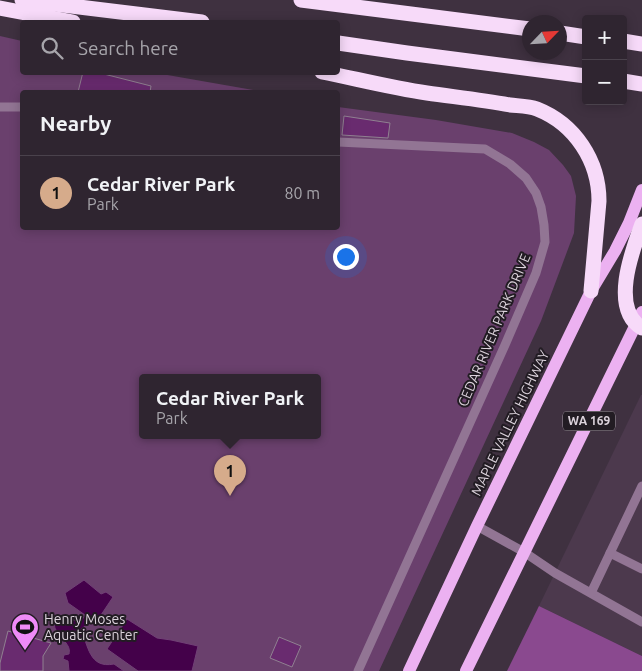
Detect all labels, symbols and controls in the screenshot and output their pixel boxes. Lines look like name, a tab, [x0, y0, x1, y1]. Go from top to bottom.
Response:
north arrow	[522, 15, 567, 60]
map controls	[582, 15, 627, 105]
button: +	[582, 15, 627, 60]
search box	[20, 20, 340, 75]
icon: search	[38, 34, 66, 62]
text: Search here	[78, 37, 178, 59]
button: −	[582, 60, 627, 105]
text: Nearby	[40, 111, 111, 135]
text: Cedar River Park	[87, 173, 235, 195]
text: 1	[51, 184, 61, 202]
text: 80 m	[284, 184, 320, 202]
text: Park	[87, 195, 119, 213]
your location	[333, 244, 359, 270]
street label: CEDAR RIVER PARK DRIVE	[454, 251, 534, 409]
street label: MAPLE VALLEY HIGHWAY	[468, 348, 552, 498]
popup	[139, 374, 321, 439]
text: Cedar River Park	[156, 387, 304, 409]
text: Park	[156, 409, 188, 427]
road number: WA 169	[563, 412, 615, 431]
pin: 1	[214, 455, 246, 496]
place label: Henry Moses Aquatic Center	[44, 611, 139, 643]
sports icon: Henry Moses Aquatic Center	[10, 612, 40, 651]

